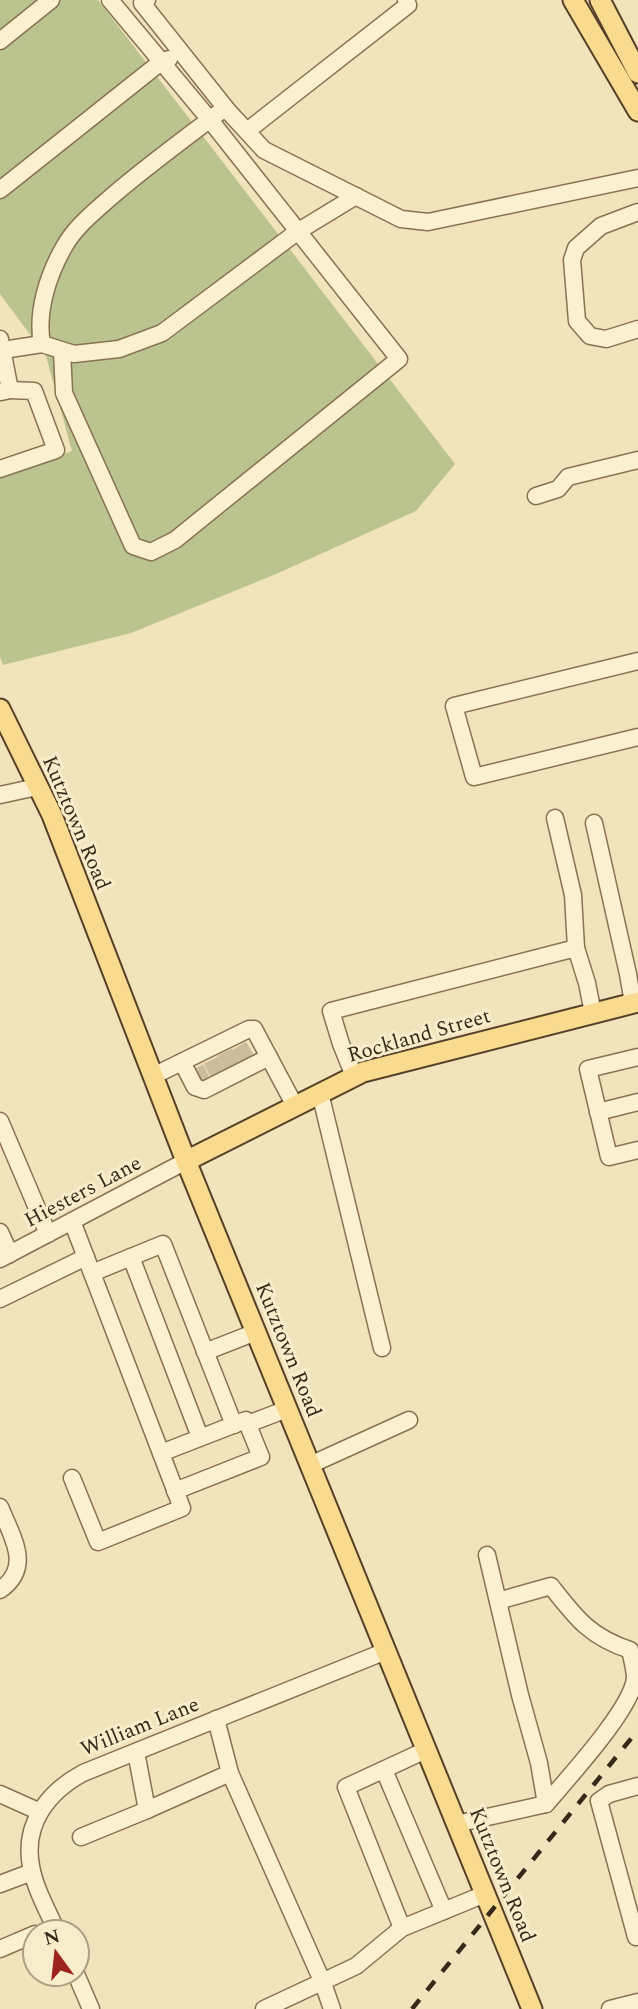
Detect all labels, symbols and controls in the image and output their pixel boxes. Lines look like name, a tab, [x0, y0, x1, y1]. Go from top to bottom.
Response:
street label: Kutztown Road	[33, 751, 119, 895]
street label: Rockland Street	[344, 1000, 494, 1072]
street label: Hiesters Lane	[19, 1148, 147, 1236]
street label: Kutztown Road	[246, 1278, 330, 1422]
street label: William Lane	[76, 1689, 204, 1765]
street label: Kutztown Road	[460, 1803, 544, 1947]
north arrow	[21, 1918, 91, 1988]
text: N	[41, 1922, 63, 1954]

